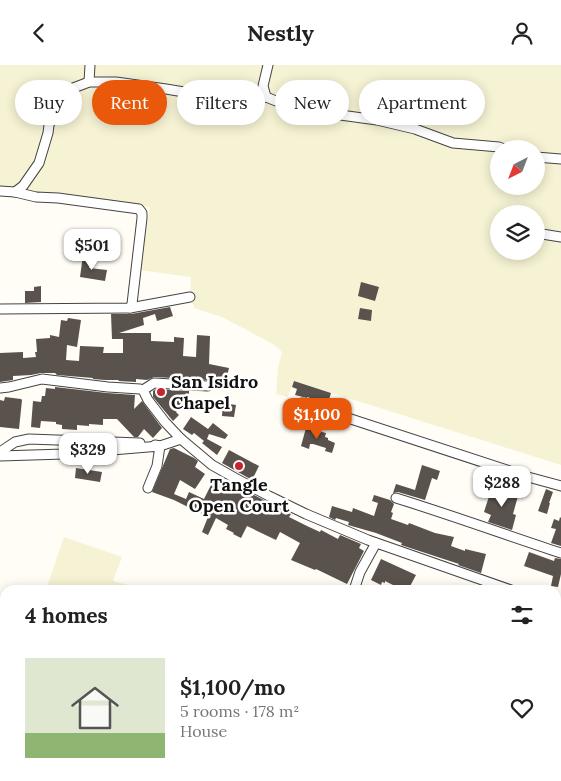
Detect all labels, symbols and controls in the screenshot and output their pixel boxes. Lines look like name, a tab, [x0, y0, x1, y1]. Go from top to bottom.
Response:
icon: back	[25, 19, 53, 47]
text: Nestly	[247, 19, 314, 47]
icon: person	[508, 19, 536, 47]
chip: Buy	[15, 80, 82, 125]
chip: Rent	[92, 80, 167, 125]
chip: Filters	[177, 80, 265, 125]
chip: New	[275, 80, 349, 125]
chip: Apartment	[359, 80, 485, 125]
north arrow	[490, 140, 545, 195]
map controls	[490, 140, 545, 260]
button: layers	[490, 205, 545, 260]
pin: $501	[62, 229, 122, 271]
text: $501	[75, 235, 109, 255]
place label: San Isidro Chapel	[171, 370, 258, 414]
marker: San Isidro Chapel	[155, 386, 167, 398]
pin: $1,100	[276, 397, 358, 440]
text: $1,100	[294, 404, 340, 424]
pin: $329	[58, 433, 118, 475]
text: $329	[70, 439, 106, 459]
marker: Tangle Open Court	[233, 460, 245, 472]
pin: $288	[472, 465, 532, 508]
text: $288	[484, 472, 520, 492]
place label: Tangle Open Court	[189, 473, 290, 517]
icon: filters	[508, 601, 536, 629]
text: 4 homes	[25, 602, 108, 629]
text: $1,100/mo	[180, 674, 285, 701]
icon: home	[65, 678, 125, 738]
icon: heart	[508, 694, 536, 722]
text: 5 rooms · 178 m²	[180, 701, 299, 721]
text: House	[180, 721, 227, 741]

